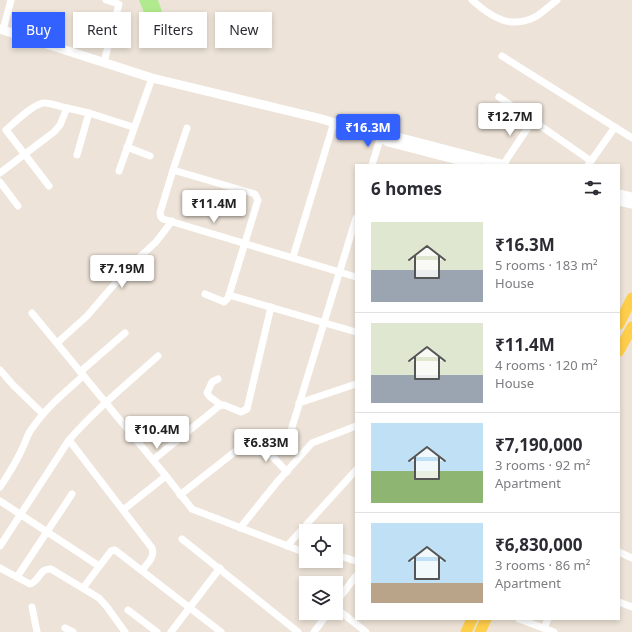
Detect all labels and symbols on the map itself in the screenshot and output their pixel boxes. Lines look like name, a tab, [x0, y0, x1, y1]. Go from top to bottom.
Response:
pin: ₹12.7M	[477, 103, 543, 137]
pin: ₹16.3M	[335, 114, 401, 148]
pin: ₹11.4M	[181, 190, 247, 224]
pin: ₹7.19M	[89, 255, 155, 289]
pin: ₹10.4M	[124, 416, 190, 450]
pin: ₹6.83M	[233, 429, 299, 463]

